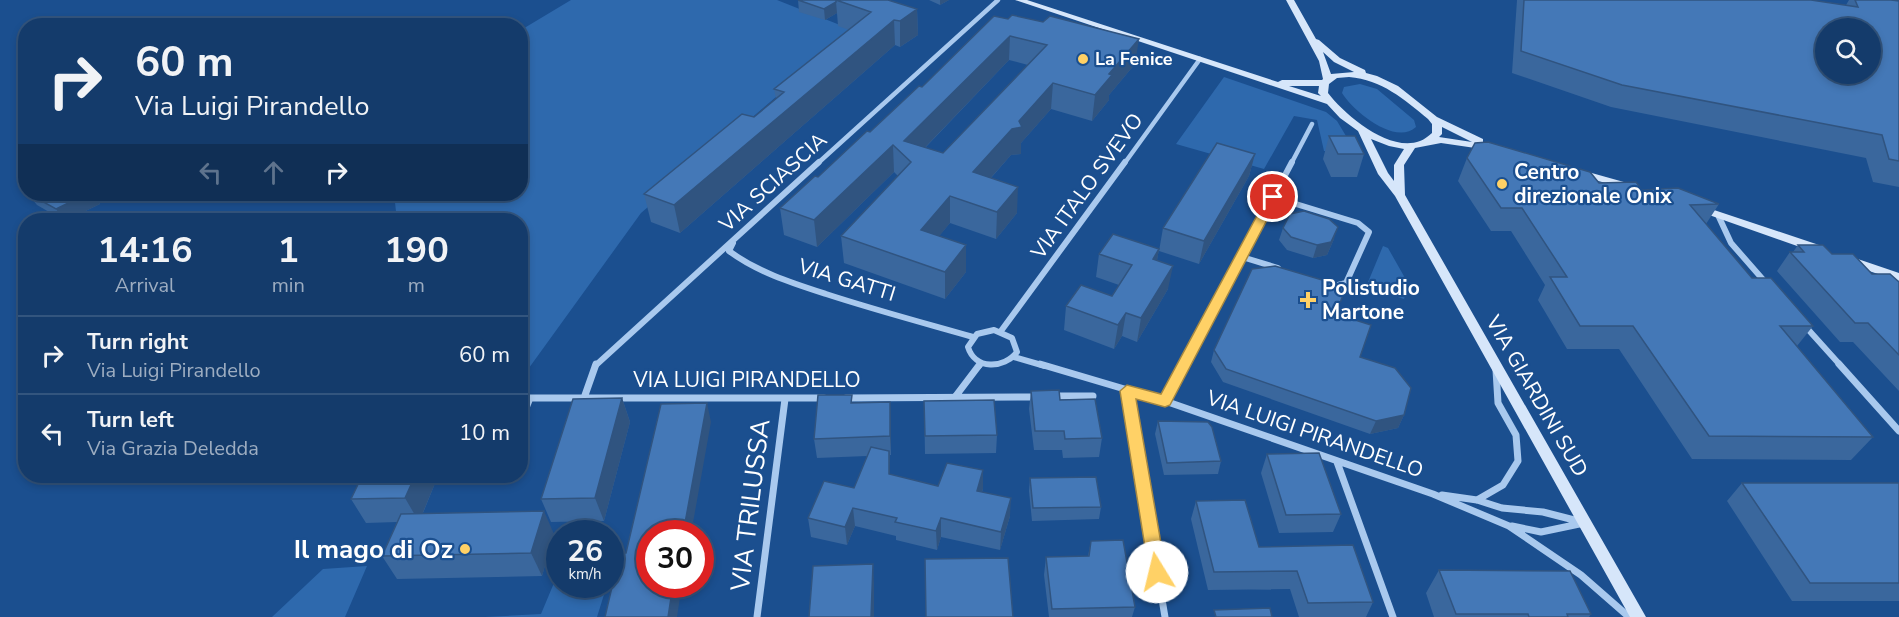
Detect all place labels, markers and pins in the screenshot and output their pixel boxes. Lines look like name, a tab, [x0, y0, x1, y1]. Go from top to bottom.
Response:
place label: La Fenice	[1095, 47, 1173, 71]
marker: La Fenice	[1076, 52, 1090, 66]
place label: Centro direzionale Onix	[1514, 158, 1672, 210]
pin	[1247, 171, 1298, 222]
marker: Centro direzionale Onix	[1495, 177, 1509, 191]
place label: Polistudio Martone	[1322, 274, 1420, 326]
marker: Polistudio Martone	[1299, 291, 1317, 309]
place label: Il mago di Oz	[294, 532, 453, 567]
marker: Il mago di Oz	[458, 542, 472, 556]

